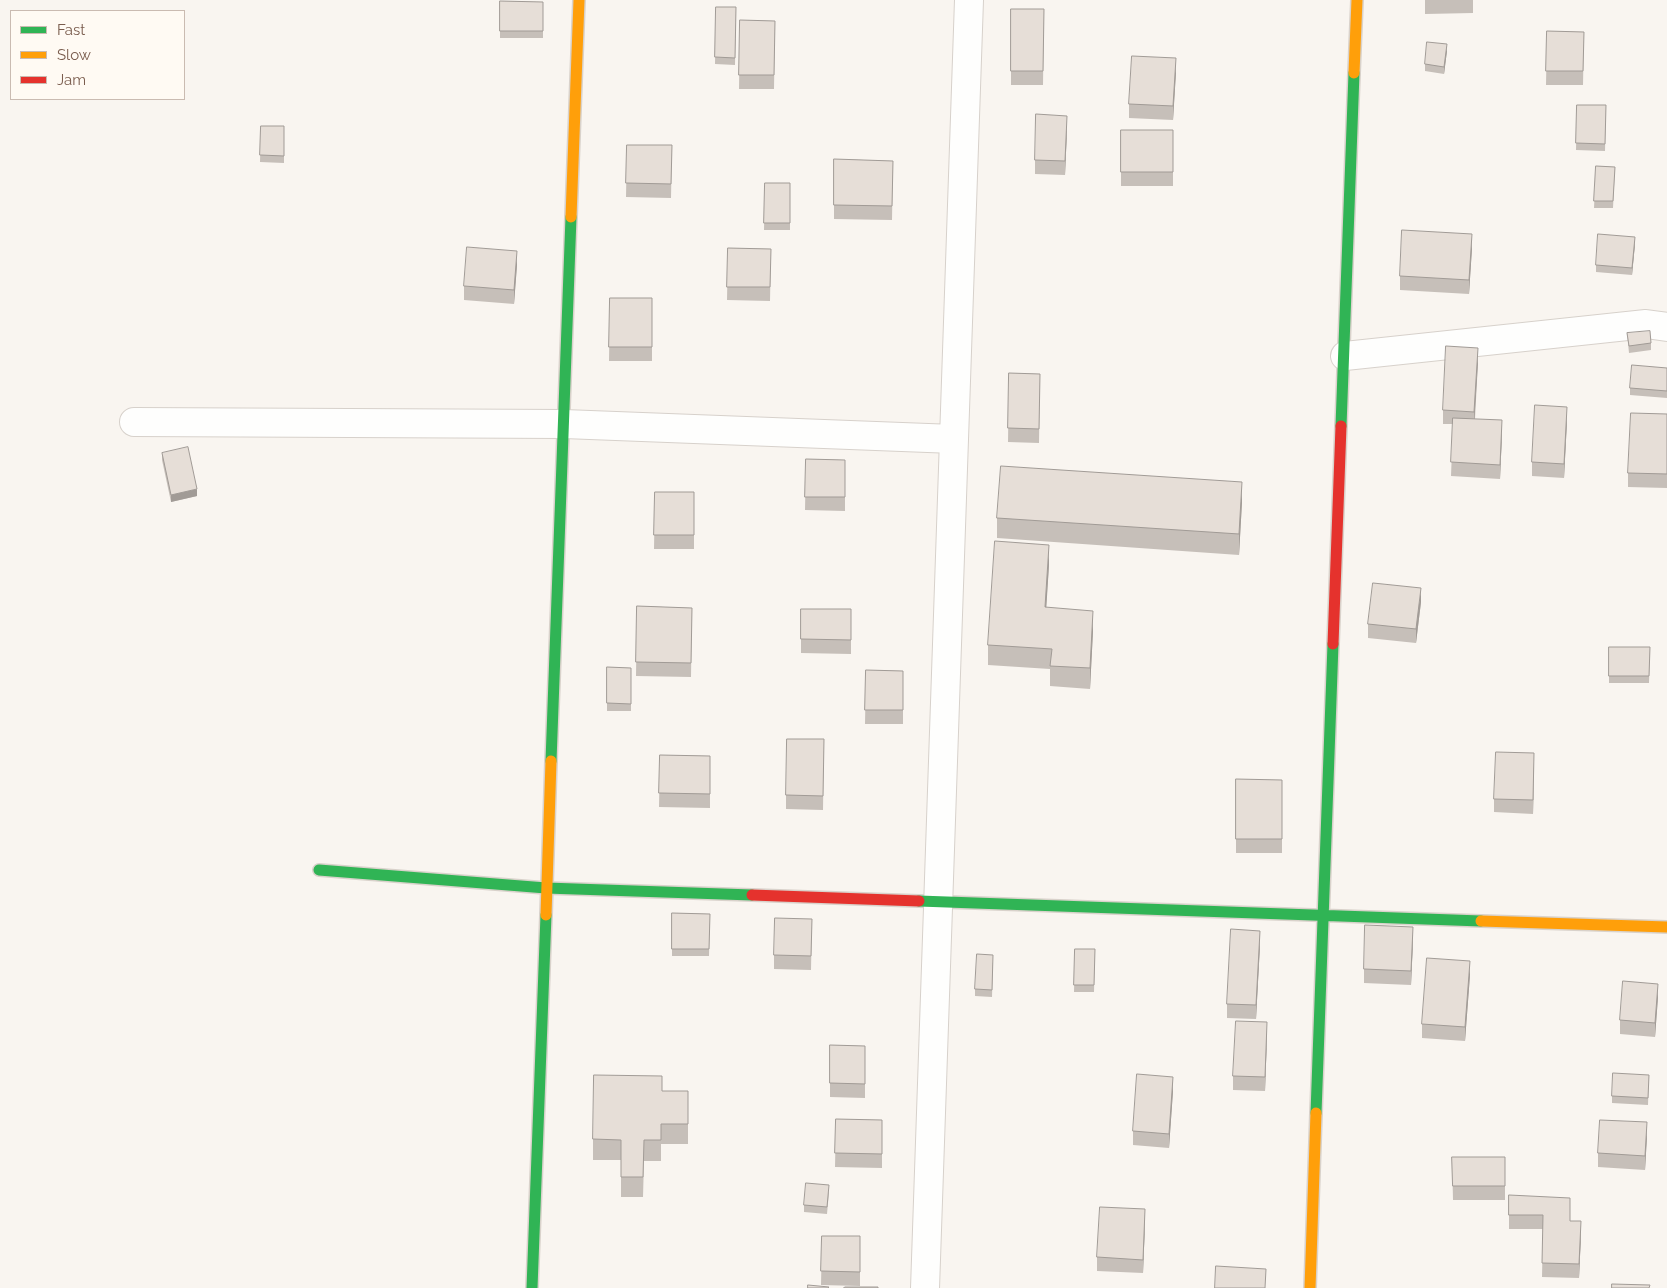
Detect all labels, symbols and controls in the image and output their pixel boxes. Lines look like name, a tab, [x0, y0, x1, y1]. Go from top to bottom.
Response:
legend	[10, 10, 185, 100]
text: Fast	[57, 21, 85, 39]
text: Slow	[57, 46, 91, 64]
text: Jam	[57, 71, 86, 89]

